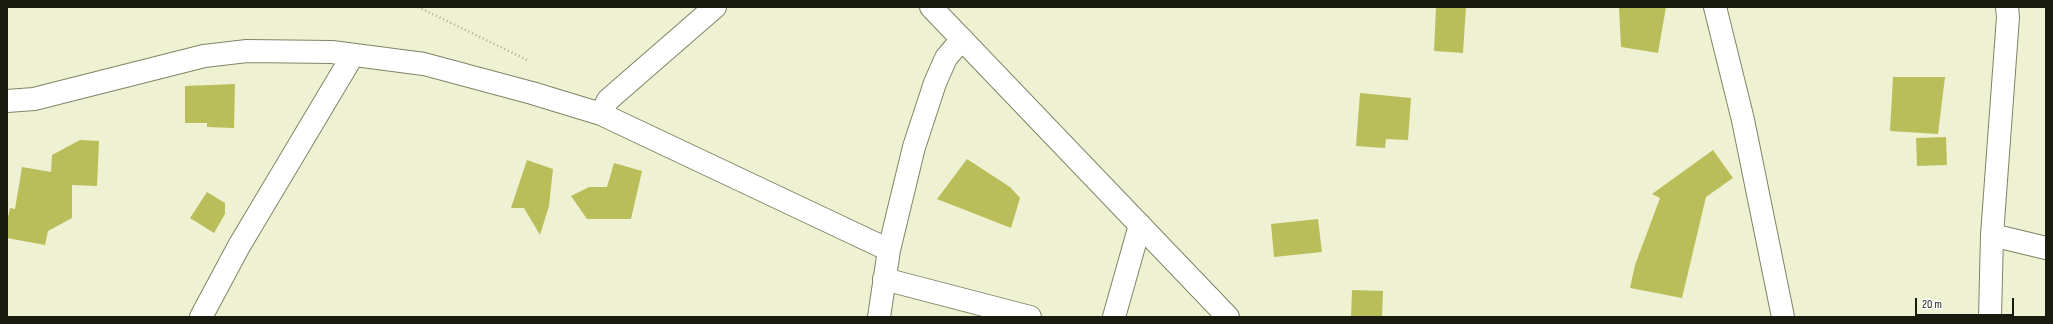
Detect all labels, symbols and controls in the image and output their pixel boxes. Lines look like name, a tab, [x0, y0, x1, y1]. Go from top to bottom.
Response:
scale bar	[1917, 290, 2016, 316]
text: 20 m	[1922, 297, 1942, 312]

